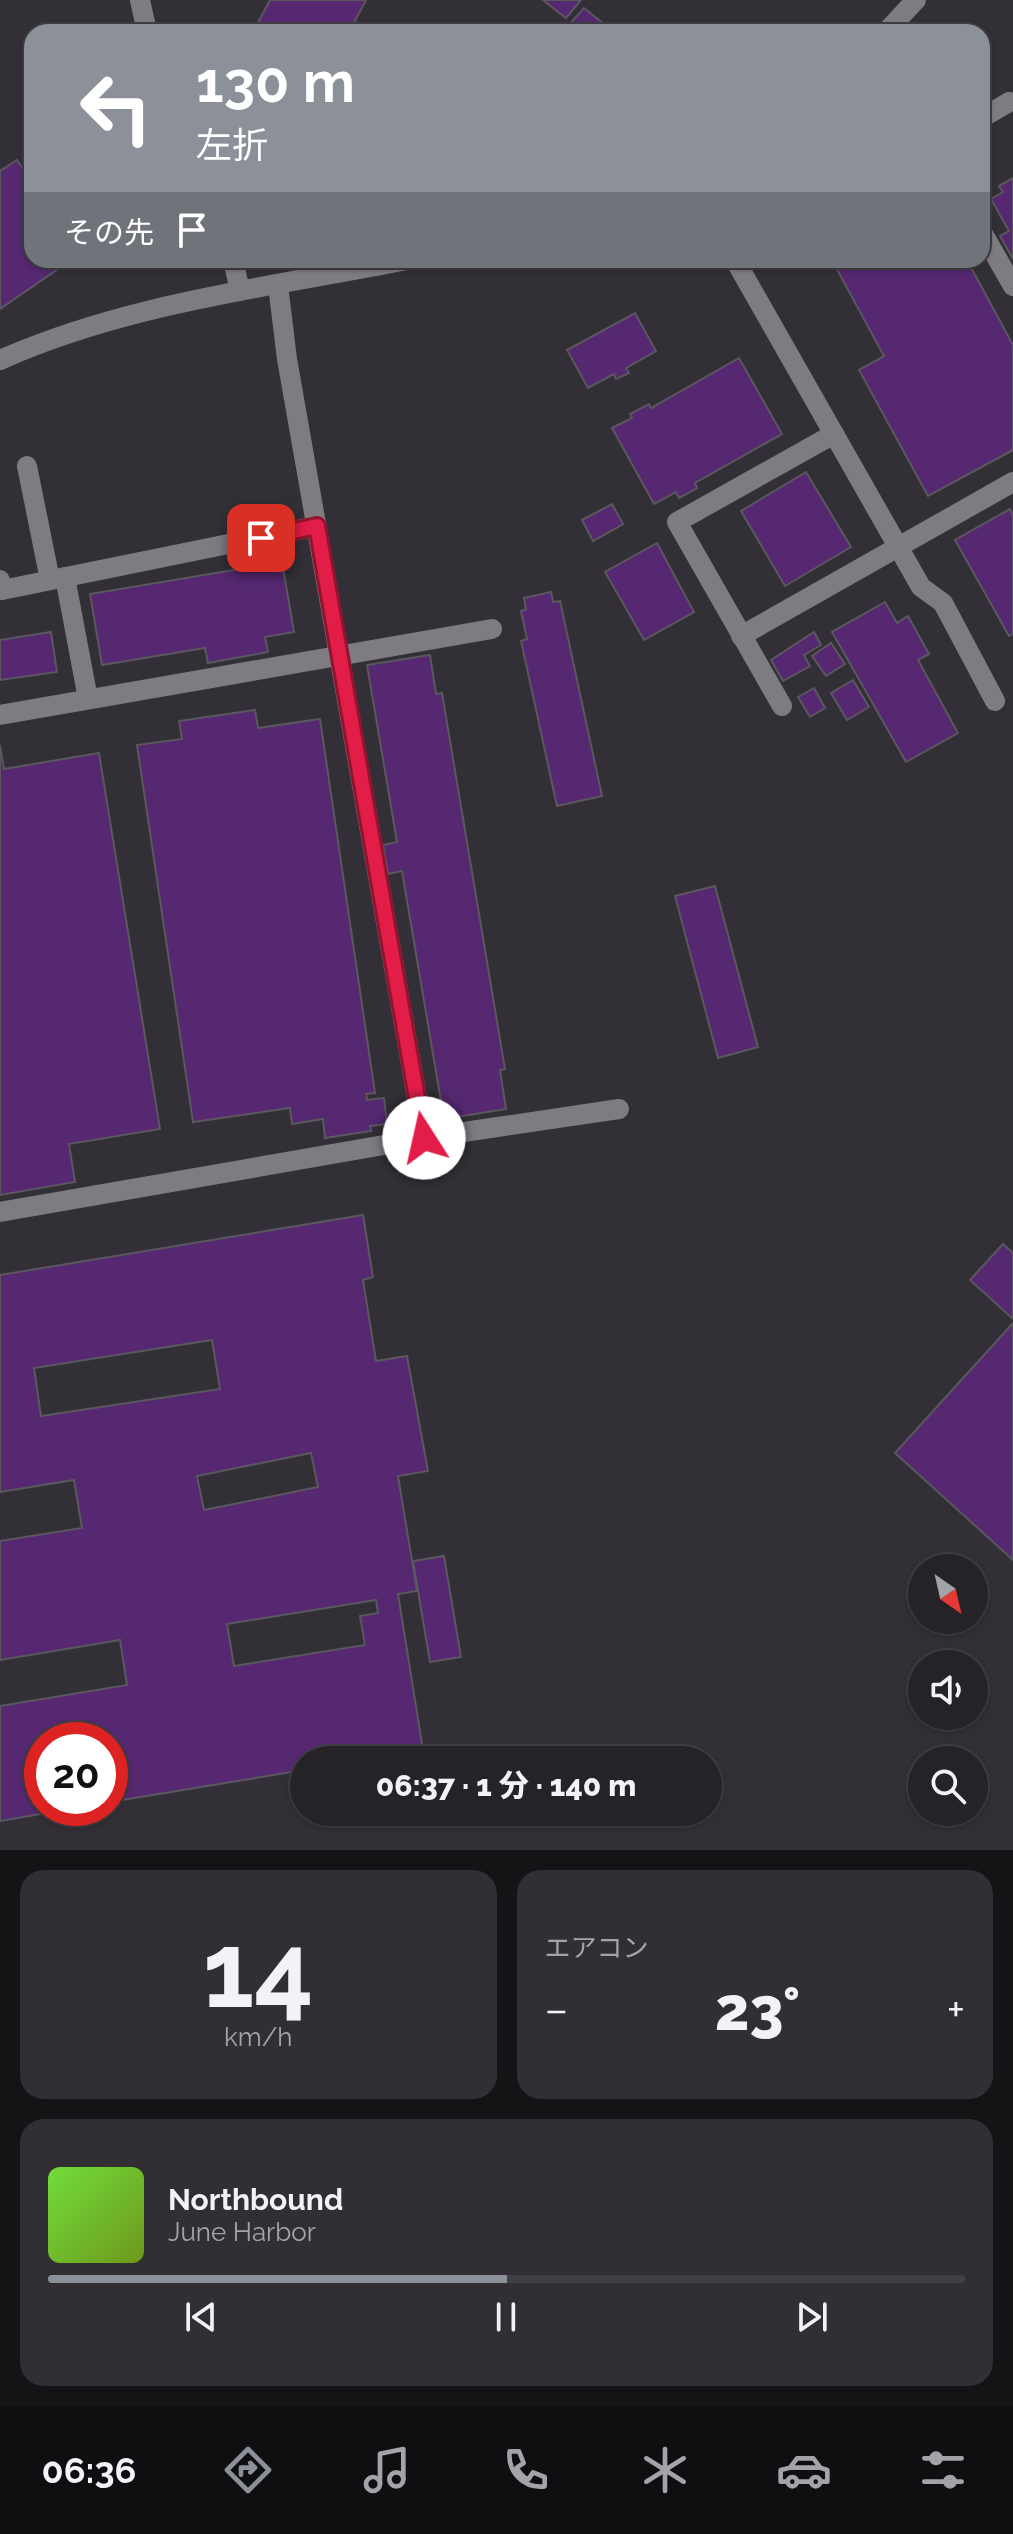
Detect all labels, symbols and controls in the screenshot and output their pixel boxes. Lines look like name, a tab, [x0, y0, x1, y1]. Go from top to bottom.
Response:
text: 130 m	[196, 49, 355, 115]
icon: left	[64, 56, 168, 160]
text: 左折	[196, 124, 268, 166]
icon: arrive	[170, 208, 214, 252]
text: その先	[64, 215, 154, 250]
pin	[227, 504, 295, 572]
icon: arrive	[239, 516, 283, 560]
position arrow	[382, 1096, 466, 1180]
north arrow	[908, 1554, 988, 1634]
map controls	[908, 1554, 988, 1826]
button: sound	[908, 1650, 988, 1730]
speed limit sign: 20	[24, 1722, 128, 1826]
button: search	[908, 1746, 988, 1826]
text: 06:37 · 1 分 · 140 m	[376, 1768, 636, 1803]
text: 14	[203, 1909, 314, 2031]
text: エアコン	[545, 1933, 649, 1963]
text: 23°	[715, 1974, 800, 2044]
text: −	[545, 1984, 568, 2035]
text: +	[947, 1984, 965, 2035]
text: km/h	[224, 2022, 293, 2052]
text: Northbound	[168, 2182, 343, 2217]
text: June Harbor	[168, 2217, 316, 2247]
icon: previous	[179, 2295, 223, 2339]
icon: pause	[484, 2295, 528, 2339]
icon: next	[790, 2295, 834, 2339]
icon: directions	[220, 2442, 276, 2498]
icon: music	[359, 2442, 415, 2498]
icon: phone	[498, 2442, 554, 2498]
icon: climate	[637, 2442, 693, 2498]
icon: car	[776, 2442, 832, 2498]
icon: filters	[915, 2442, 971, 2498]
text: 06:36	[42, 2449, 136, 2491]

